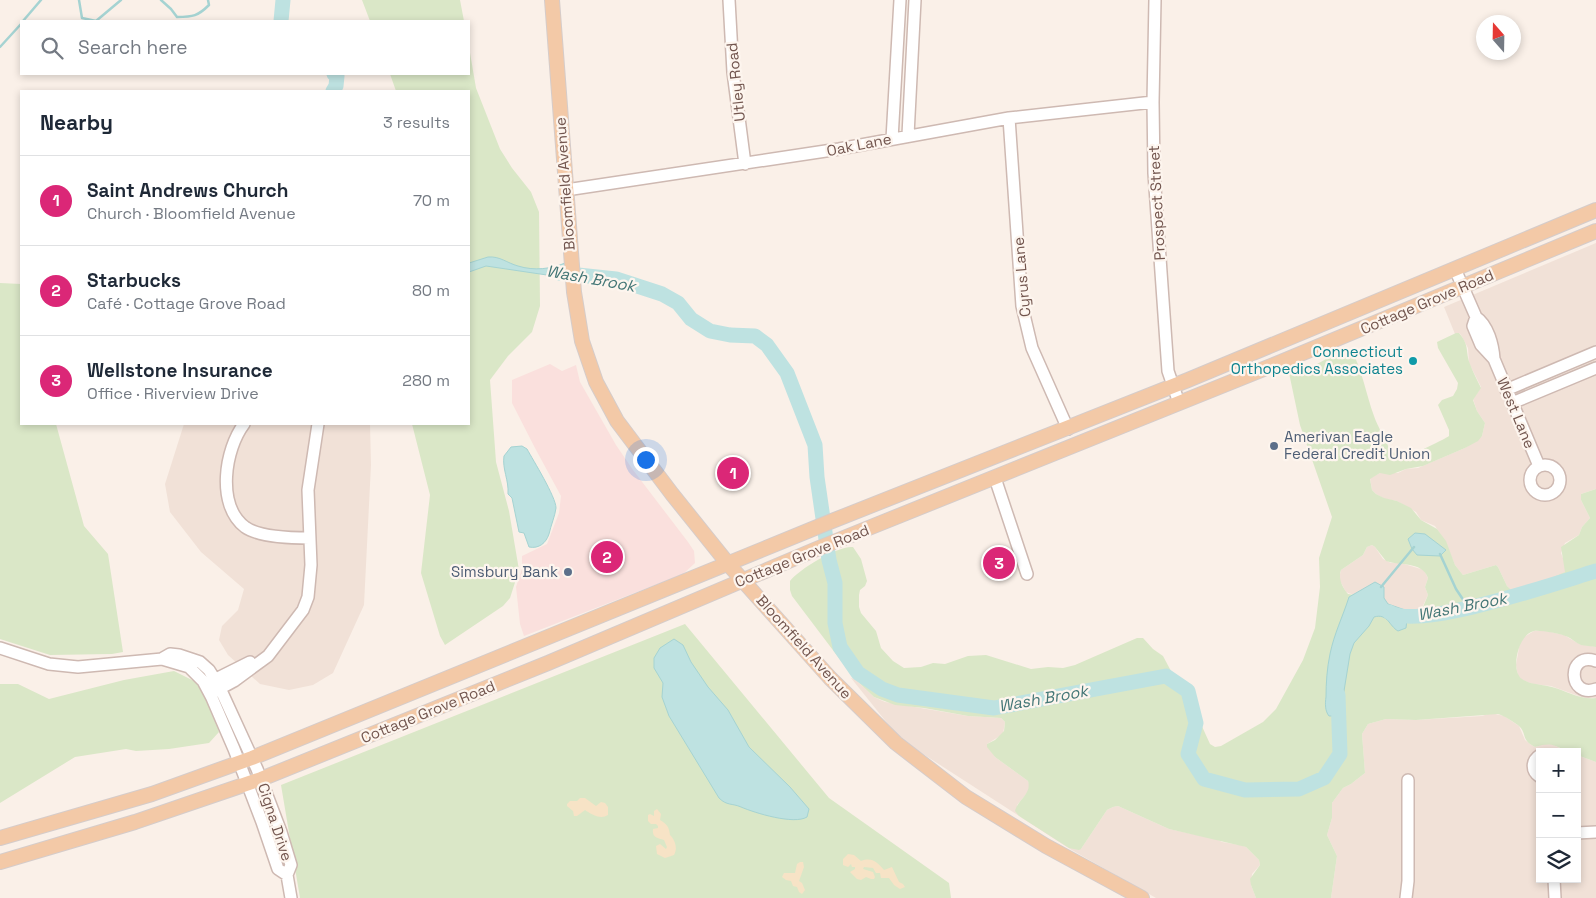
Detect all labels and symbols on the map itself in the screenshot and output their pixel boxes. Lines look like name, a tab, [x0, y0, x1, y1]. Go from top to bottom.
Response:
north arrow	[1476, 15, 1521, 60]
street label: Utley Road	[722, 42, 749, 122]
street label: Bloomfield Avenue	[550, 117, 579, 251]
street label: Oak Lane	[825, 129, 893, 160]
street label: Prospect Street	[1144, 145, 1169, 261]
street label: Cyrus Lane	[1009, 236, 1034, 318]
water label: Wash Brook	[545, 260, 639, 297]
street label: Cottage Grove Road	[1357, 265, 1496, 338]
place label: Connecticut Orthopedics Associates	[1231, 342, 1403, 378]
marker: Connecticut Orthopedics Associates	[1407, 355, 1419, 367]
street label: West Lane	[1493, 374, 1540, 451]
place label: Amerivan Eagle Federal Credit Union	[1284, 427, 1430, 463]
marker: Amerivan Eagle Federal Credit Union	[1268, 440, 1280, 452]
your location	[633, 447, 659, 473]
pin: 1	[717, 454, 749, 492]
street label: Cottage Grove Road	[732, 520, 872, 591]
pin: 2	[591, 538, 623, 576]
pin: 3	[983, 544, 1015, 582]
place label: Simsbury Bank	[451, 562, 558, 581]
marker: Simsbury Bank	[562, 566, 574, 578]
water label: Wash Brook	[1416, 587, 1511, 625]
street label: Bloomfield Avenue	[753, 591, 856, 703]
street label: Cottage Grove Road	[358, 676, 498, 747]
water label: Wash Brook	[997, 680, 1092, 717]
street label: Cigna Drive	[254, 781, 297, 863]

